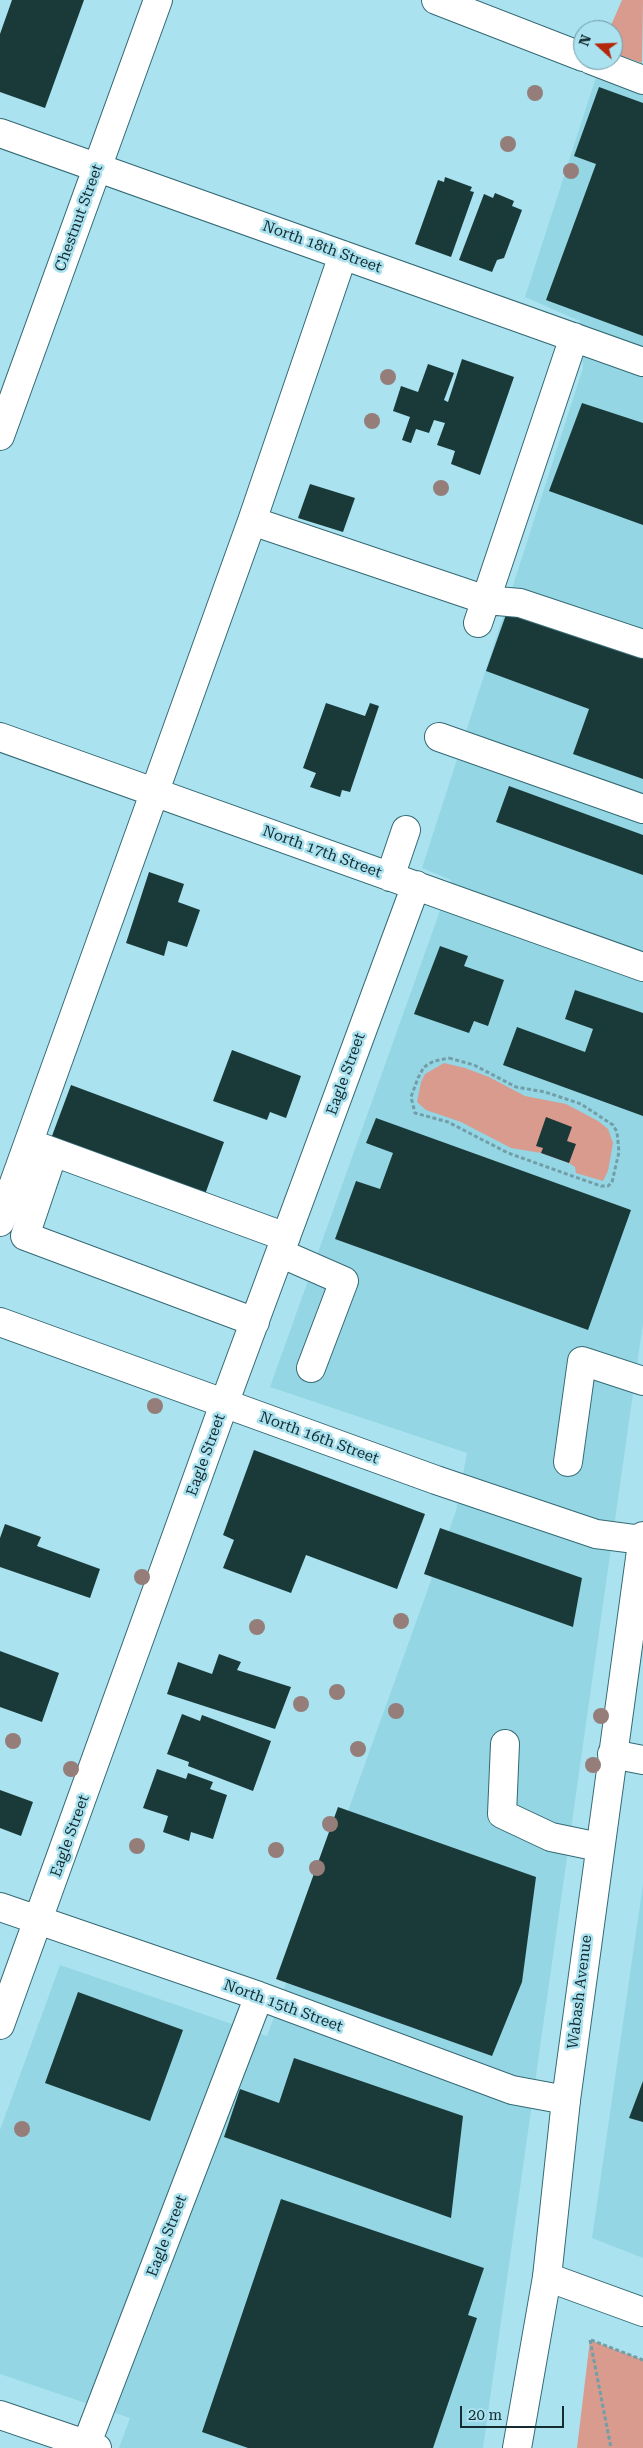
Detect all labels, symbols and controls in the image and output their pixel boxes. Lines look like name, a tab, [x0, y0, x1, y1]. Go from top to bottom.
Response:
north arrow	[573, 20, 623, 70]
text: N	[575, 32, 594, 48]
street label: Chestnut Street	[51, 162, 107, 274]
street label: North 18th Street	[260, 217, 384, 277]
street label: North 17th Street	[260, 822, 384, 882]
street label: Eagle Street	[323, 1031, 369, 1117]
street label: North 16th Street	[257, 1408, 381, 1468]
street label: Eagle Street	[183, 1412, 229, 1498]
street label: Eagle Street	[47, 1793, 93, 1879]
street label: Wabash Avenue	[564, 1934, 596, 2050]
street label: North 15th Street	[221, 1976, 345, 2036]
street label: Eagle Street	[143, 2193, 191, 2279]
scale bar	[463, 2396, 567, 2428]
text: 20 m	[468, 2406, 502, 2424]

